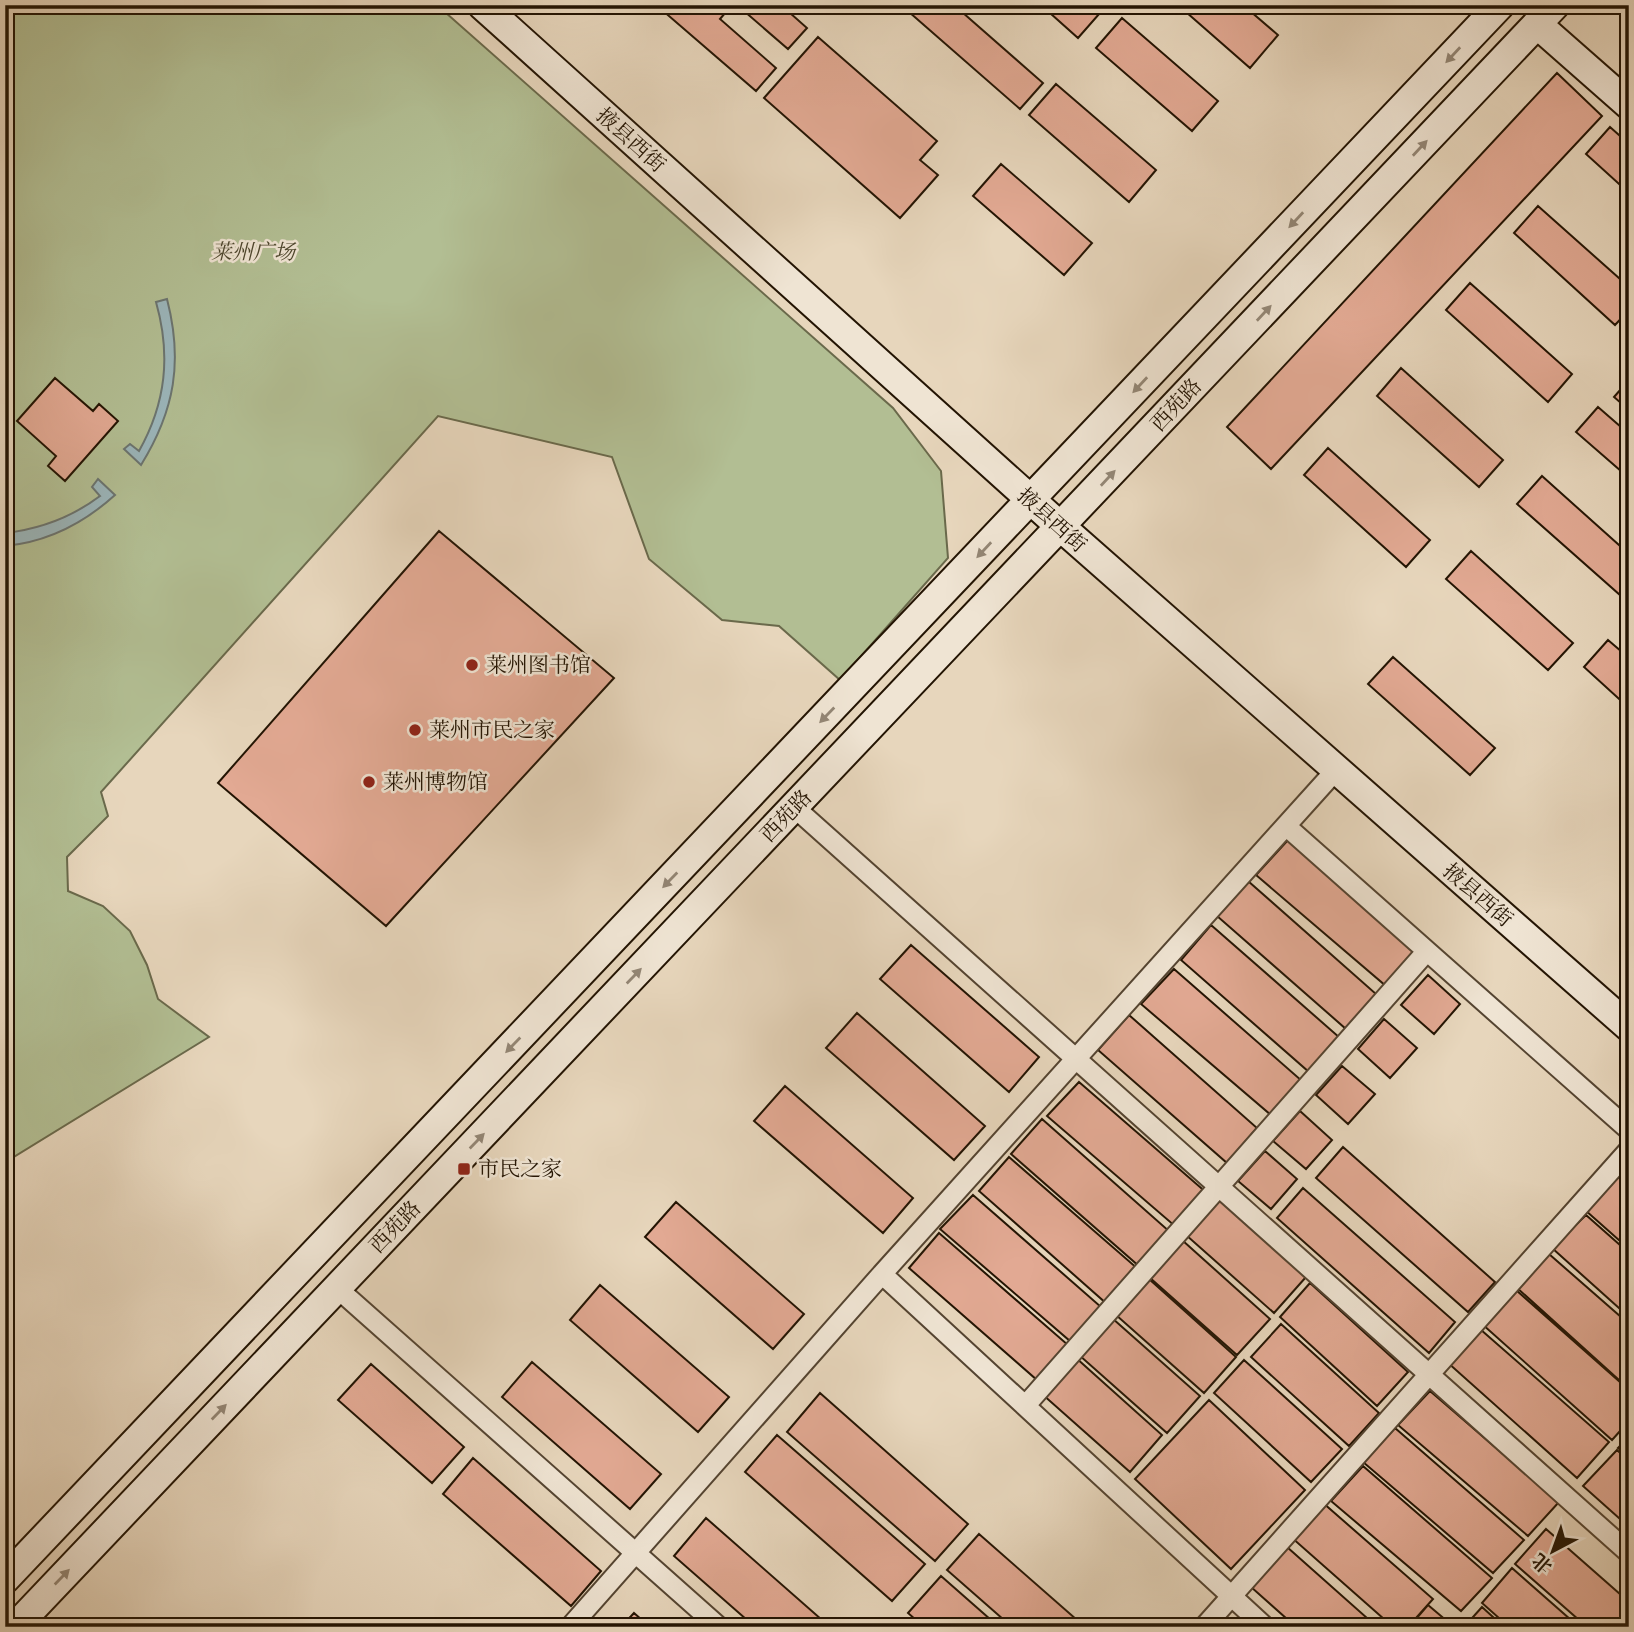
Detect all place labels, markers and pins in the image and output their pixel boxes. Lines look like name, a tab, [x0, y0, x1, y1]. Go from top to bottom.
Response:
place label: 莱州图书馆	[486, 652, 591, 677]
marker: 莱州图书馆	[464, 657, 480, 673]
place label: 莱州市民之家	[429, 717, 555, 742]
marker: 莱州市民之家	[407, 722, 423, 738]
place label: 莱州博物馆	[383, 769, 488, 794]
marker: 莱州博物馆	[361, 774, 377, 790]
place label: 市民之家	[478, 1156, 562, 1181]
marker: 市民之家	[456, 1161, 472, 1177]

